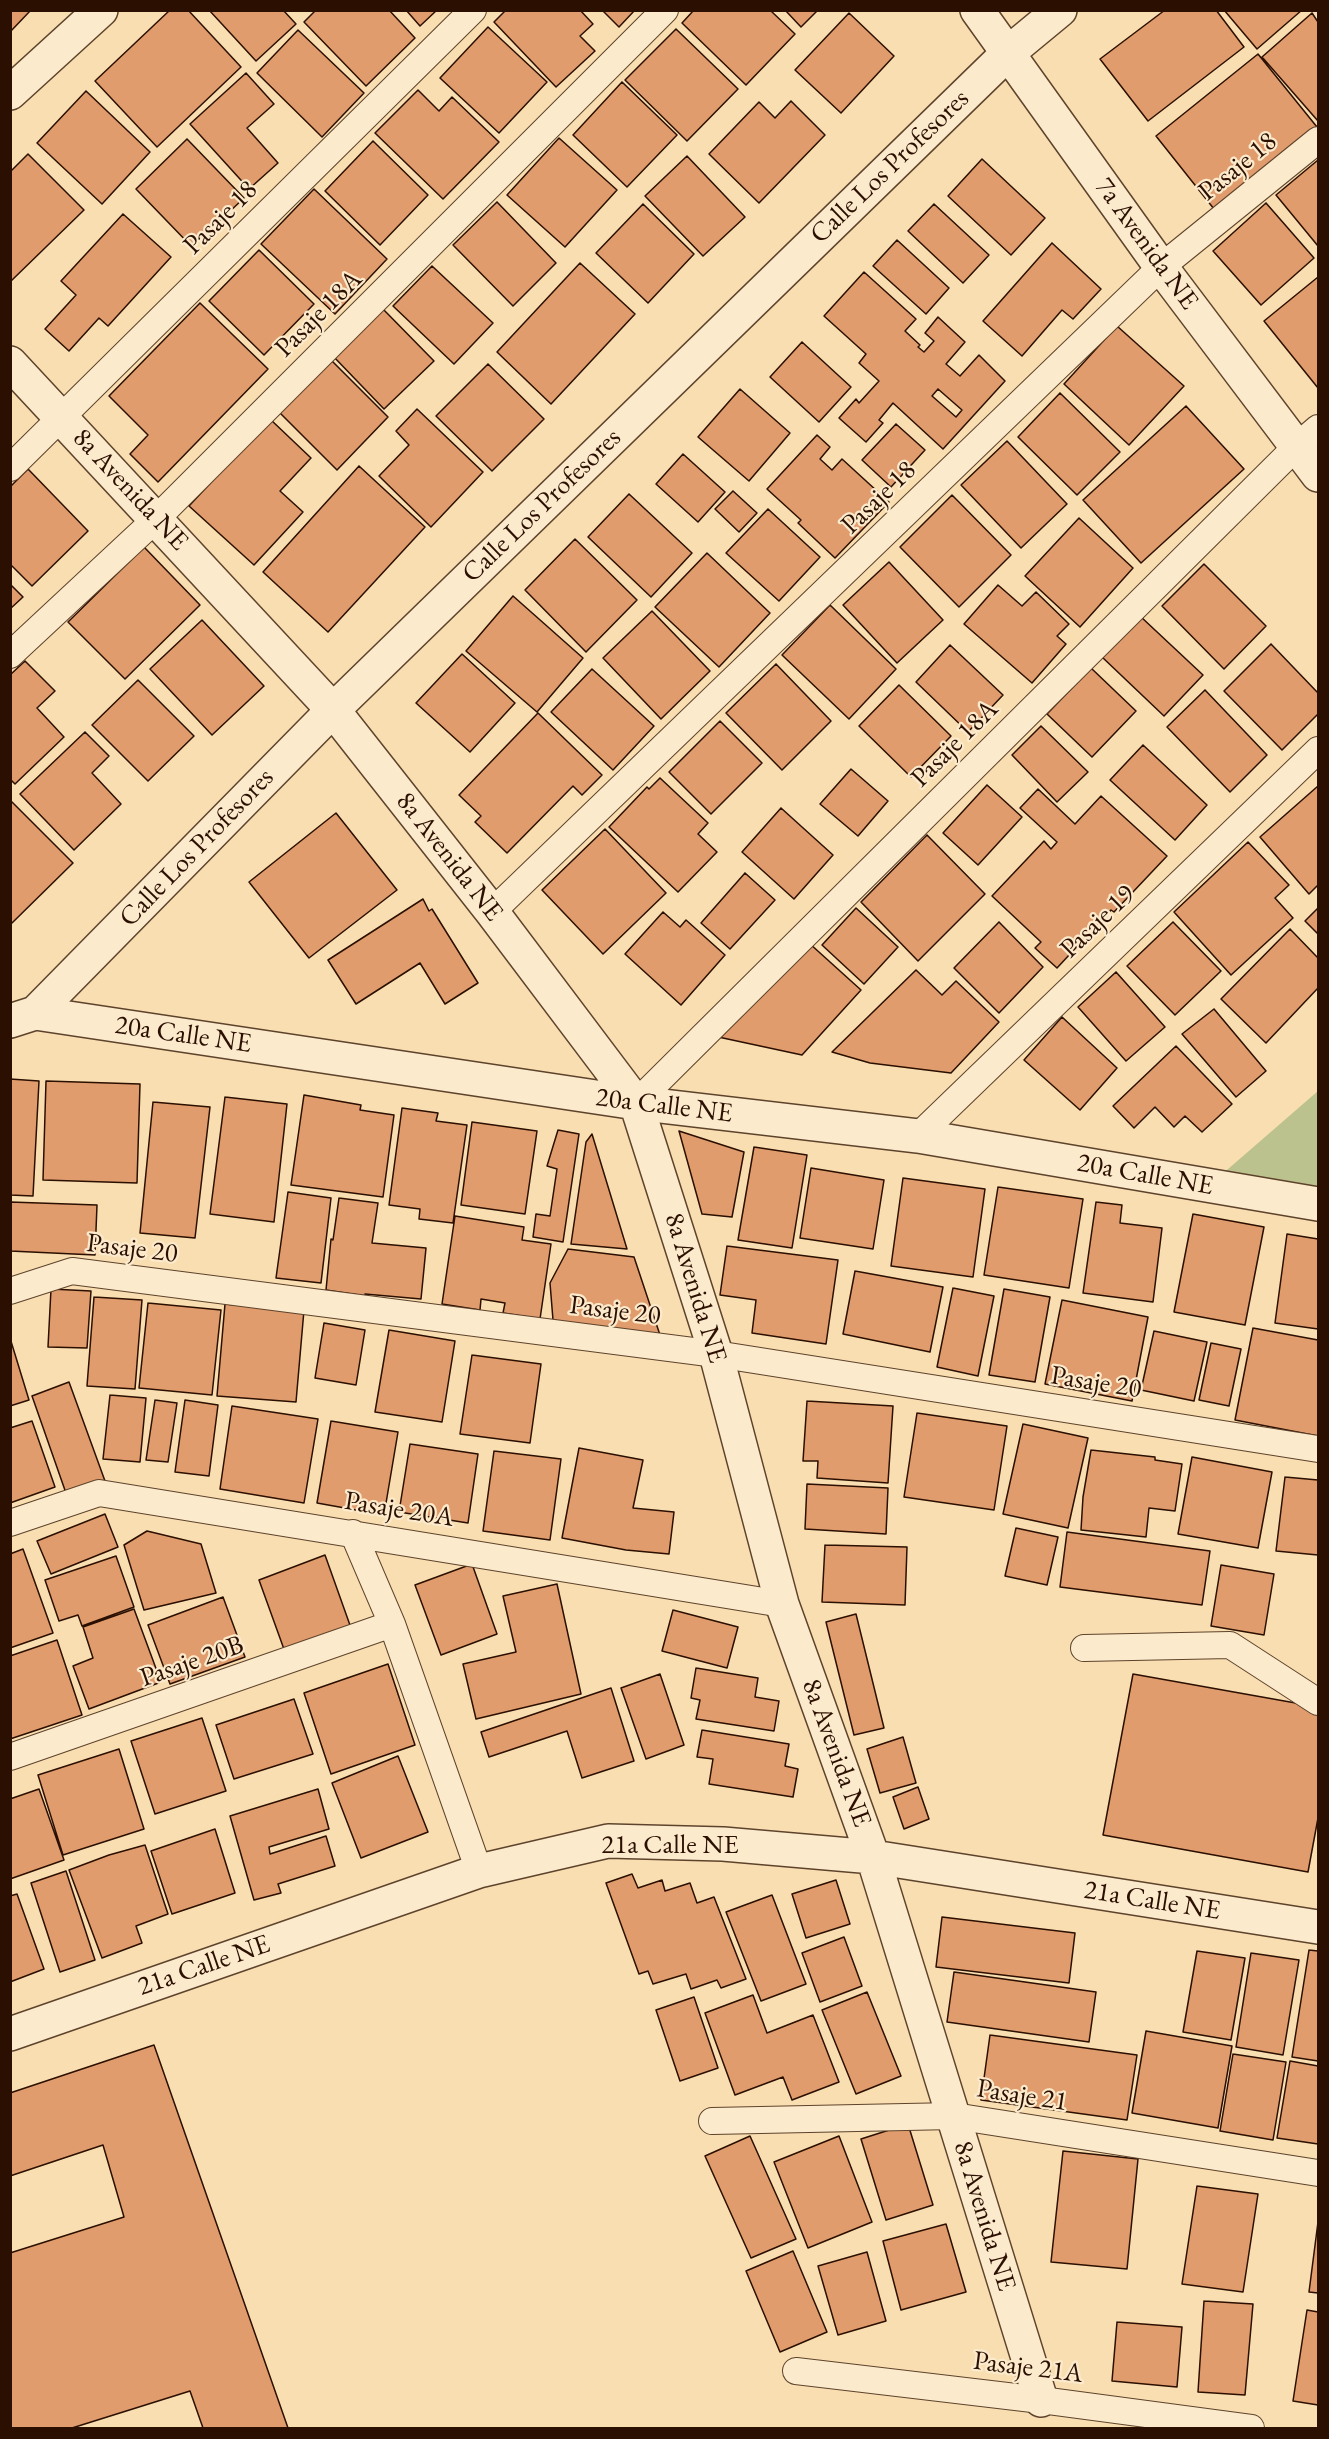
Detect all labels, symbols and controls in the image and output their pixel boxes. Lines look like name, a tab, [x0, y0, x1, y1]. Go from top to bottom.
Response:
street label: Calle Los Profesores	[804, 83, 976, 251]
street label: Pasaje 18	[1192, 126, 1284, 208]
street label: 7a Avenida NE	[1087, 172, 1205, 316]
street label: Pasaje 18	[177, 174, 265, 262]
street label: Pasaje 18A	[269, 264, 369, 364]
street label: 8a Avenida NE	[65, 422, 195, 558]
street label: Calle Los Profesores	[456, 422, 628, 590]
street label: Pasaje 18	[835, 455, 923, 541]
street label: Pasaje 18A	[905, 694, 1005, 794]
street label: Calle Los Profesores	[113, 762, 281, 934]
street label: 8a Avenida NE	[389, 786, 509, 928]
street label: Pasaje 19	[1054, 879, 1142, 965]
street label: 20a Calle NE	[113, 1009, 253, 1061]
street label: 20a Calle NE	[594, 1082, 734, 1130]
street label: 20a Calle NE	[1074, 1147, 1216, 1203]
street label: 8a Avenida NE	[657, 1209, 733, 1367]
street label: Pasaje 20	[85, 1227, 179, 1271]
street label: Pasaje 20	[568, 1289, 662, 1333]
street label: Pasaje 20	[1048, 1360, 1144, 1406]
street label: Pasaje 20A	[342, 1485, 456, 1535]
street label: Pasaje 20B	[136, 1629, 248, 1695]
street label: 8a Avenida NE	[794, 1675, 878, 1831]
street label: 21a Calle NE	[601, 1830, 739, 1862]
street label: 21a Calle NE	[1082, 1874, 1222, 1928]
street label: 21a Calle NE	[134, 1928, 274, 2004]
street label: Pasaje 21	[974, 2073, 1070, 2119]
street label: 8a Avenida NE	[946, 2137, 1022, 2295]
street label: Pasaje 21A	[971, 2345, 1085, 2391]

